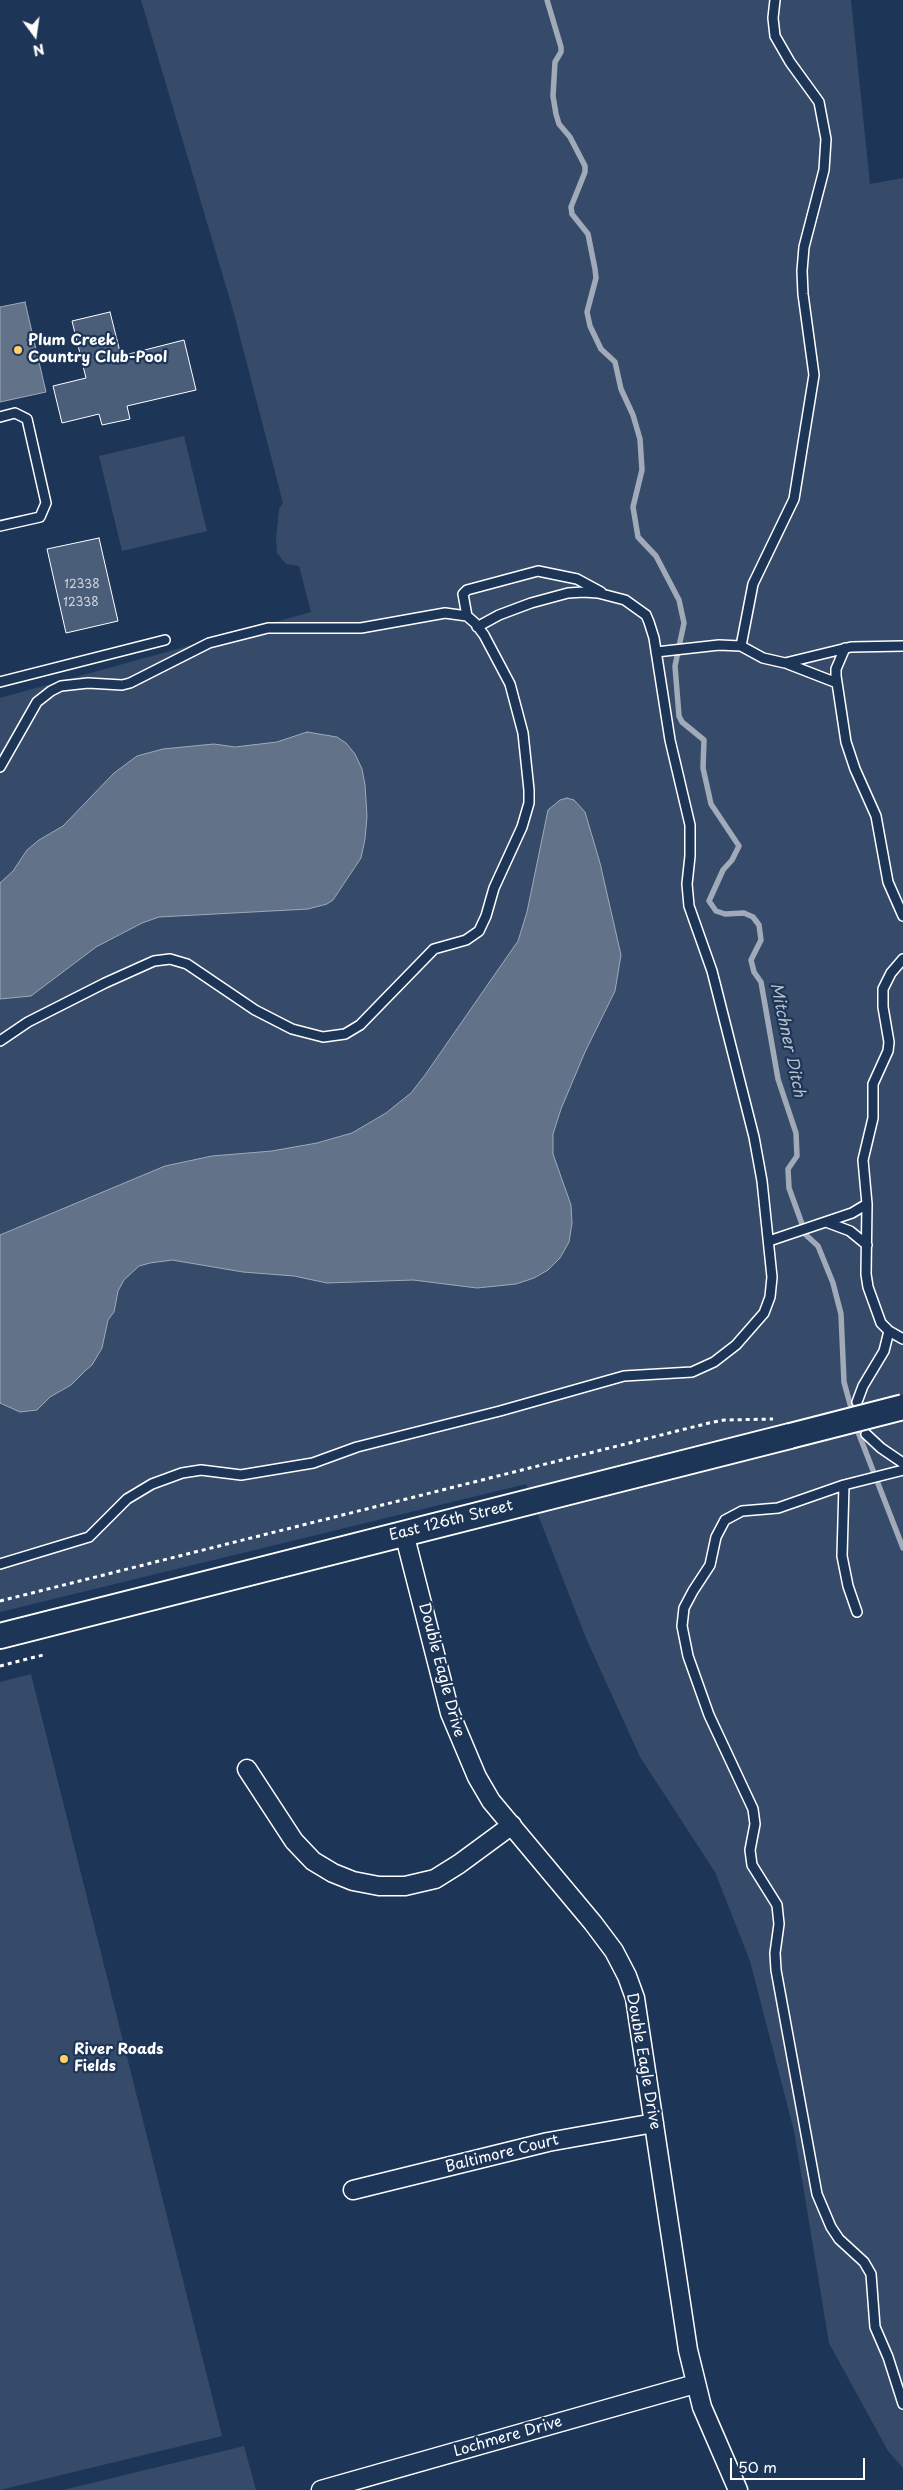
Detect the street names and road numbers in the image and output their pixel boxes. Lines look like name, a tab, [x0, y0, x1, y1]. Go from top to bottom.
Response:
street label: East 126th Street	[387, 1497, 515, 1545]
street label: Double Eagle Drive	[414, 1601, 468, 1739]
street label: Double Eagle Drive	[622, 1991, 664, 2131]
street label: Baltimore Court	[443, 2131, 561, 2177]
street label: Lochmere Drive	[452, 2413, 564, 2461]

